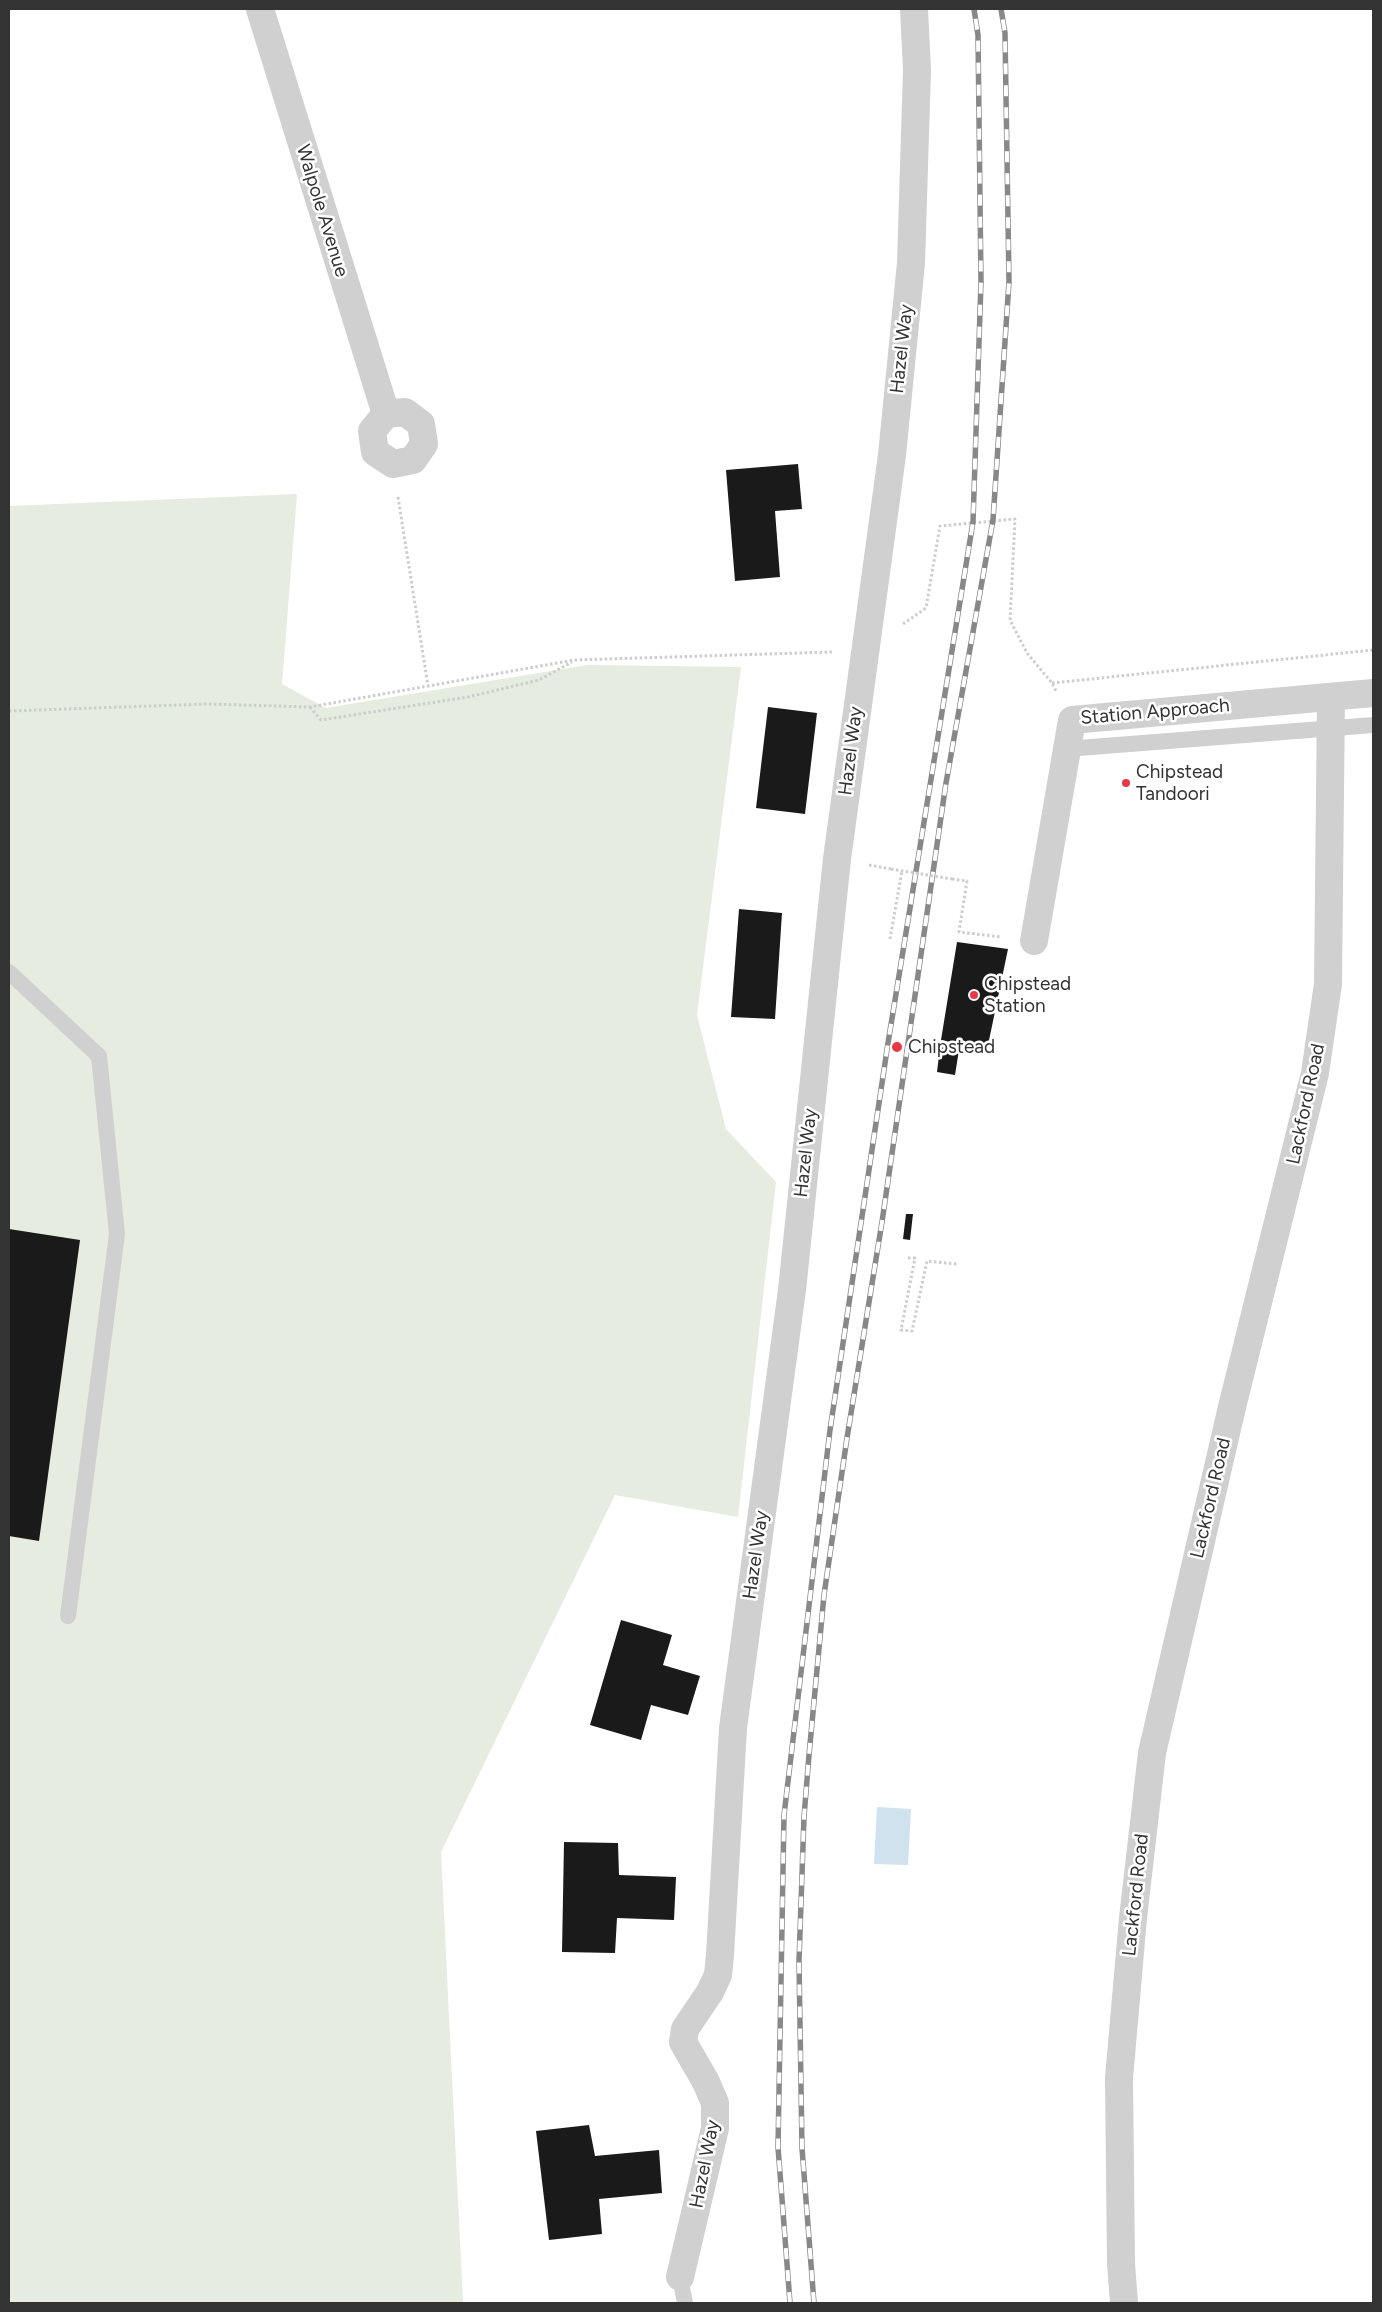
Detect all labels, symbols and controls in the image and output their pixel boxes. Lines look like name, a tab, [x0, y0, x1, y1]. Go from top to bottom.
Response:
street label: Walpole Avenue	[291, 142, 353, 280]
street label: Hazel Way	[886, 303, 918, 395]
street label: Station Approach	[1079, 694, 1231, 730]
street label: Hazel Way	[834, 705, 868, 797]
place label: Chipstead Tandoori	[1136, 761, 1223, 805]
marker: Chipstead Tandoori	[1120, 777, 1132, 789]
place label: Chipstead Station	[984, 973, 1071, 1017]
marker: Chipstead Station	[968, 989, 980, 1001]
place label: Chipstead	[908, 1036, 995, 1058]
marker: Chipstead	[890, 1040, 904, 1054]
street label: Lackford Road	[1282, 1041, 1330, 1167]
street label: Hazel Way	[790, 1107, 822, 1199]
street label: Lackford Road	[1186, 1436, 1236, 1560]
street label: Hazel Way	[738, 1509, 774, 1601]
street label: Lackford Road	[1118, 1833, 1154, 1957]
street label: Hazel Way	[685, 2118, 725, 2210]

